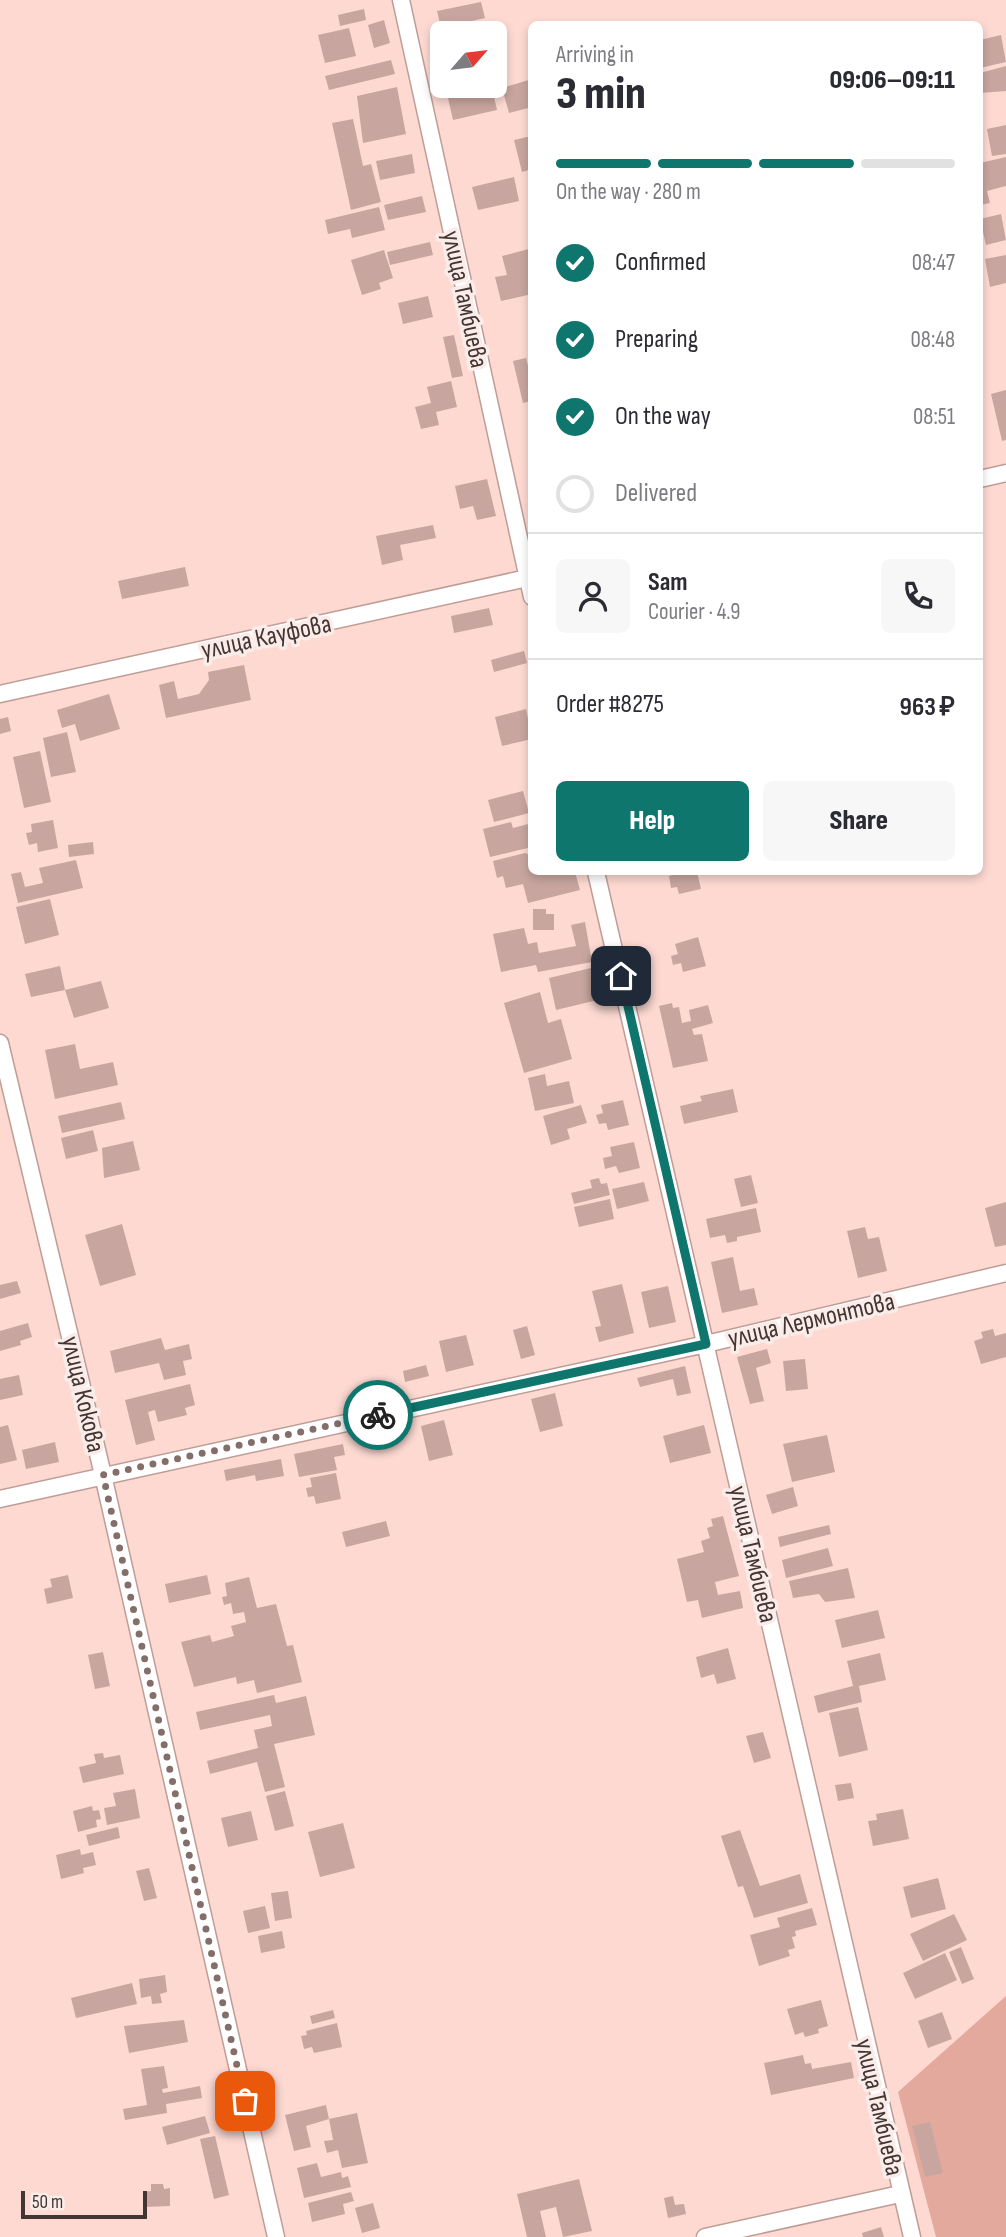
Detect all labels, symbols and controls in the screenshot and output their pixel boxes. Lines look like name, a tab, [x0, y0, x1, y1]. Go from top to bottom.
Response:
north arrow	[430, 21, 508, 98]
map controls	[430, 21, 507, 98]
text: Arriving in	[556, 41, 634, 69]
text: 09:06–09:11	[830, 65, 955, 96]
text: 3 min	[556, 67, 646, 122]
text: On the way · 280 m	[556, 178, 701, 206]
street label: улица Тамбиева	[435, 228, 494, 371]
icon: check	[556, 244, 594, 282]
text: Confirmed	[615, 247, 706, 278]
text: 08:47	[912, 249, 955, 277]
icon: check	[556, 321, 594, 359]
text: Preparing	[615, 324, 698, 355]
text: 08:48	[911, 326, 955, 354]
icon: check	[556, 398, 594, 436]
text: On the way	[615, 401, 711, 432]
text: 08:51	[913, 403, 955, 431]
text: Delivered	[615, 478, 697, 509]
button: person	[556, 559, 630, 633]
button: phone	[881, 559, 955, 633]
text: Sam	[648, 567, 688, 598]
text: Courier · 4.9	[648, 598, 740, 626]
street label: улица Кауфова	[199, 609, 334, 666]
text: Order #8275	[556, 689, 664, 720]
text: 963 ₽	[900, 692, 955, 723]
button: Help	[556, 781, 749, 861]
button: Share	[763, 781, 955, 861]
pin	[591, 946, 651, 1006]
icon: home	[602, 957, 640, 995]
street label: улица Лермонтова	[725, 1286, 898, 1355]
street label: улица Кокова	[54, 1333, 111, 1455]
courier	[343, 1380, 413, 1450]
icon: bike	[359, 1396, 397, 1434]
street label: улица Тамбиева	[722, 1483, 783, 1626]
street label: улица Тамбиева	[848, 2036, 909, 2179]
pin	[215, 2071, 275, 2131]
icon: bag	[226, 2082, 264, 2120]
scale bar	[21, 2188, 147, 2220]
text: 50 m	[32, 2191, 63, 2214]

